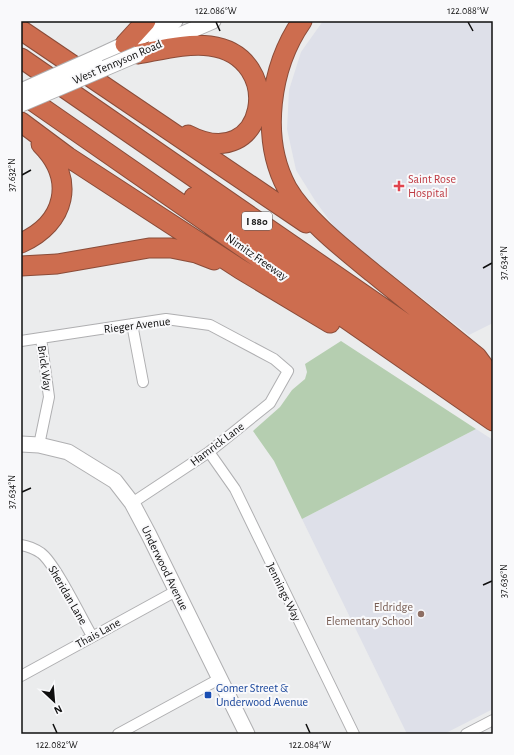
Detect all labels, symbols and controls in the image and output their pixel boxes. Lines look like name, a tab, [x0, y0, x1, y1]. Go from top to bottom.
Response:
text: 122.086°W	[195, 6, 237, 16]
text: 122.088°W	[447, 6, 489, 16]
street label: West Tennyson Road	[70, 38, 164, 87]
text: 37.632°N	[7, 158, 17, 192]
place label: Saint Rose Hospital	[408, 173, 456, 199]
marker: Saint Rose Hospital	[393, 180, 405, 192]
road number: I 880	[242, 212, 272, 230]
street label: Nimitz Freeway	[223, 231, 290, 284]
text: 37.634°N	[499, 246, 509, 280]
street label: Rieger Avenue	[103, 315, 171, 335]
street label: Brick Way	[35, 345, 54, 392]
street label: Hamrick Lane	[188, 420, 246, 468]
text: 37.634°N	[7, 475, 17, 509]
street label: Underwood Avenue	[139, 524, 191, 612]
street label: Jennings Way	[264, 561, 303, 623]
street label: Sheridan Lane	[46, 563, 90, 627]
text: 37.636°N	[499, 564, 509, 598]
place label: Eldridge Elementary School	[326, 601, 413, 628]
marker: Eldridge Elementary School	[416, 609, 426, 619]
street label: Thais Lane	[74, 616, 122, 650]
north arrow	[34, 681, 74, 721]
place label: Gomer Street & Underwood Avenue	[216, 682, 308, 708]
marker: Gomer Street & Underwood Avenue	[203, 690, 213, 700]
text: N	[52, 703, 64, 716]
text: 122.082°W	[36, 740, 78, 750]
text: 122.084°W	[289, 740, 331, 750]

